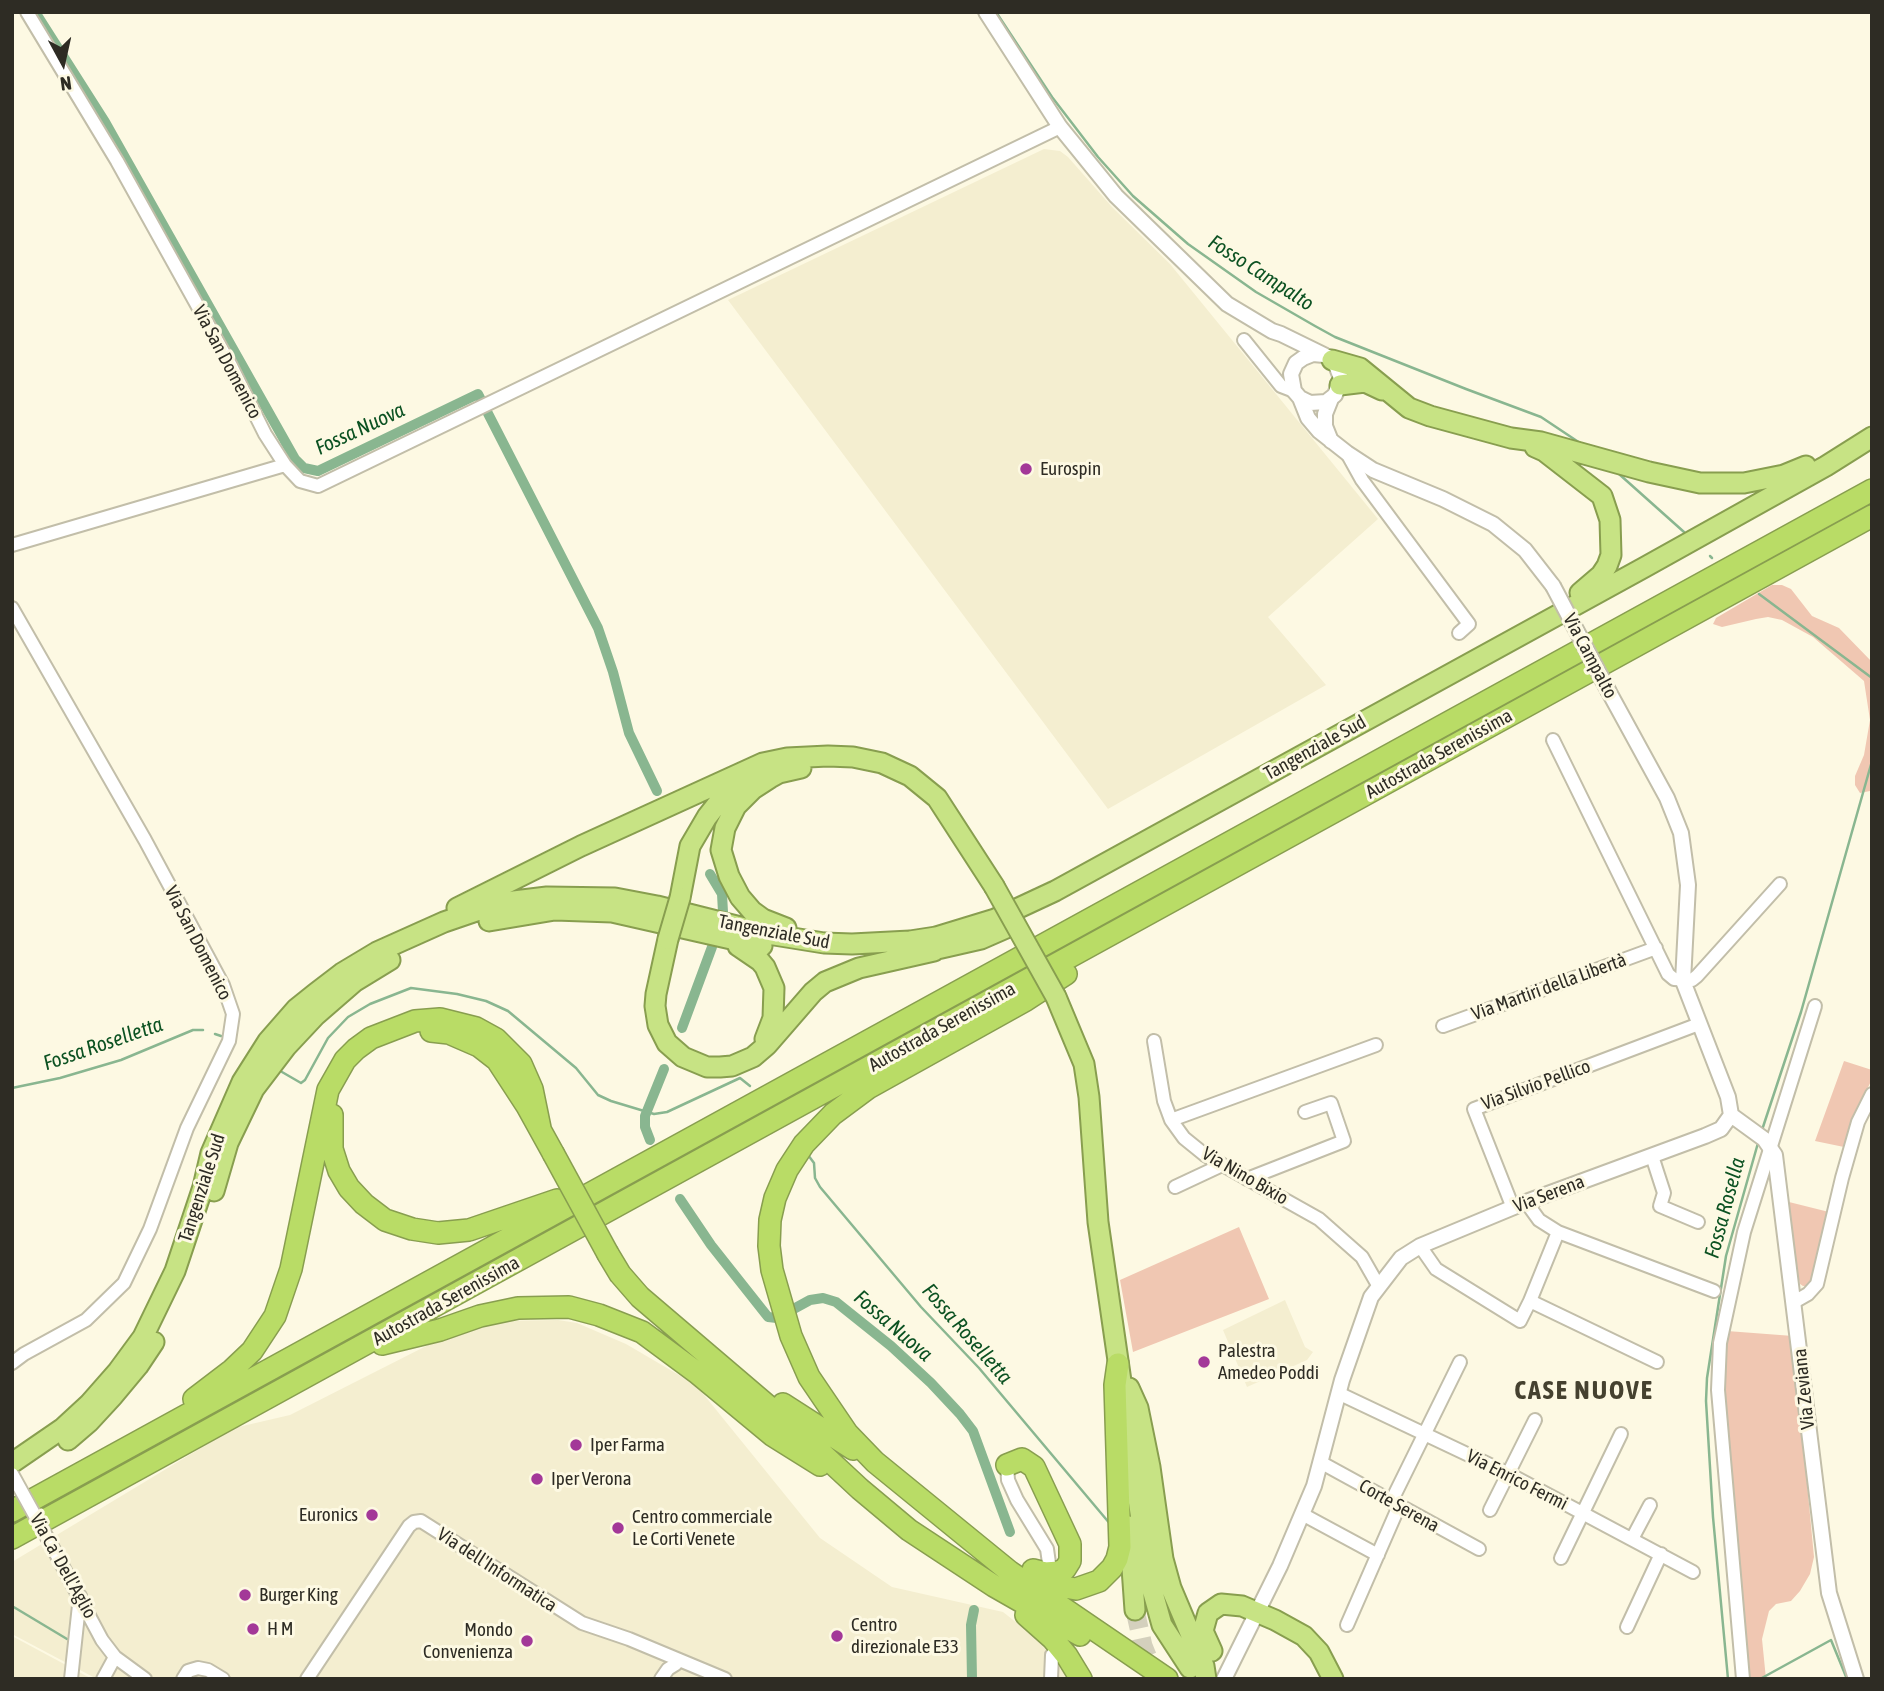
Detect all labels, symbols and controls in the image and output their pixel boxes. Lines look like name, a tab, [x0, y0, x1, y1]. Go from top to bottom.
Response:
north arrow	[28, 28, 98, 98]
text: N	[59, 72, 73, 95]
water label: Fosso Campalto	[1203, 230, 1319, 316]
street label: Via San Domenico	[188, 301, 266, 423]
water label: Fossa Nuova	[311, 397, 409, 461]
place label: Eurospin	[1040, 458, 1101, 480]
marker: Eurospin	[1018, 461, 1034, 477]
street label: Via Campalto	[1558, 609, 1622, 703]
street label: Autostrada Serenissima	[1362, 704, 1516, 804]
street label: Tangenziale Sud	[1260, 711, 1370, 785]
street label: Via San Domenico	[159, 882, 237, 1004]
street label: Tangenziale Sud	[716, 910, 832, 954]
street label: Via Martiri della Libertà	[1469, 948, 1629, 1026]
street label: Autostrada Serenissima	[865, 977, 1019, 1077]
water label: Fossa Roselletta	[40, 1012, 166, 1076]
street label: Via Silvio Pellico	[1478, 1055, 1594, 1115]
street label: Tangenziale Sud	[174, 1131, 230, 1245]
street label: Via Nino Bixio	[1198, 1142, 1292, 1210]
water label: Fossa Rosella	[1699, 1155, 1751, 1261]
street label: Via Serena	[1510, 1170, 1588, 1218]
street label: Autostrada Serenissima	[369, 1251, 523, 1351]
water label: Fossa Roselletta	[917, 1279, 1017, 1389]
water label: Fossa Nuova	[849, 1285, 937, 1367]
place label: Palestra Amedeo Poddi	[1218, 1340, 1319, 1384]
street label: Via Zeviana	[1788, 1347, 1820, 1431]
marker: Palestra Amedeo Poddi	[1196, 1354, 1212, 1370]
district label: CASE NUOVE	[1516, 1375, 1652, 1407]
place label: Iper Farma	[590, 1434, 665, 1456]
marker: Iper Farma	[568, 1437, 584, 1453]
street label: Via Enrico Fermi	[1463, 1445, 1571, 1515]
place label: Iper Verona	[551, 1468, 632, 1490]
marker: Iper Verona	[529, 1471, 545, 1487]
street label: Corte Serena	[1355, 1475, 1443, 1537]
place label: Euronics	[299, 1504, 358, 1526]
place label: Centro commerciale Le Corti Venete	[632, 1506, 772, 1550]
marker: Euronics	[364, 1507, 380, 1523]
street label: Via Ca' Dell'Aglio	[25, 1510, 101, 1622]
marker: Centro commerciale Le Corti Venete	[610, 1520, 626, 1536]
street label: Via dell'Informatica	[433, 1523, 561, 1617]
place label: Burger King	[259, 1584, 338, 1606]
marker: Burger King	[237, 1587, 253, 1603]
place label: Centro direzionale E33	[851, 1614, 959, 1658]
place label: H M	[267, 1618, 293, 1640]
place label: Mondo Convenienza	[423, 1619, 513, 1663]
marker: H M	[245, 1621, 261, 1637]
marker: Centro direzionale E33	[829, 1628, 845, 1644]
marker: Mondo Convenienza	[519, 1633, 535, 1649]

